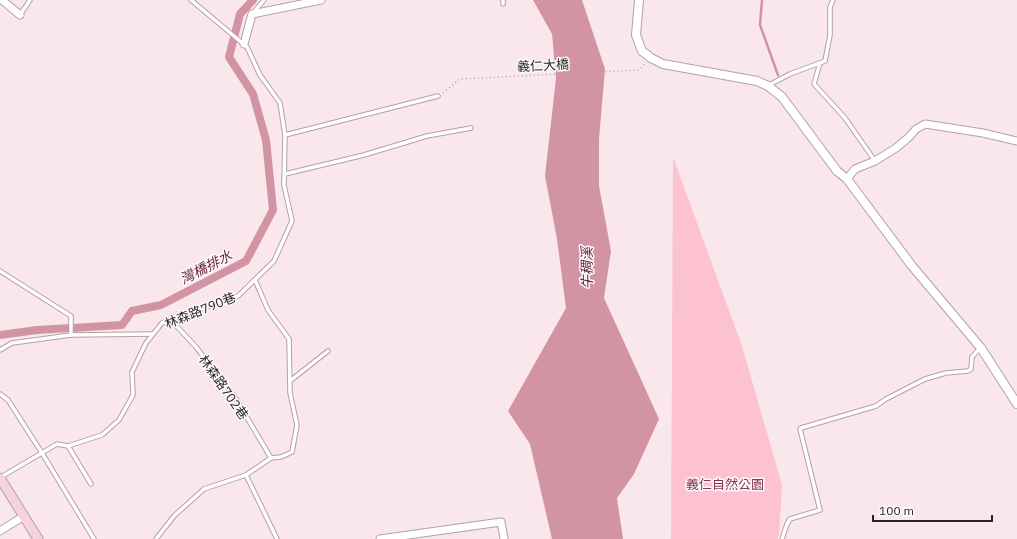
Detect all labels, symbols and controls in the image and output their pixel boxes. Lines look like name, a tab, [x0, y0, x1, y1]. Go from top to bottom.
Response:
street label: 義仁大橋	[517, 56, 569, 75]
water label: 牛稠溪	[578, 245, 596, 289]
water label: 灣橋排水	[177, 246, 236, 288]
street label: 林森路790巷	[162, 288, 238, 332]
street label: 林森路702巷	[195, 352, 252, 423]
park label: 義仁自然公園	[686, 476, 764, 493]
scale bar	[873, 497, 992, 523]
text: 100 m	[879, 503, 914, 518]

